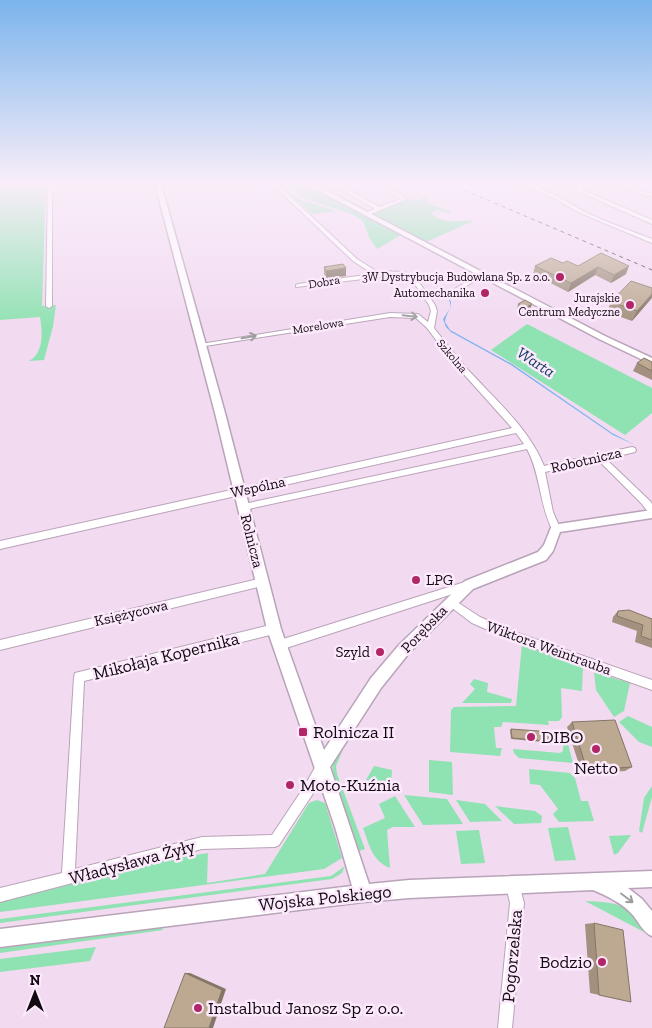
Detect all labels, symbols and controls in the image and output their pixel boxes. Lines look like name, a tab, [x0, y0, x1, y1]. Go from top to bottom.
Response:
place label: 3W Dystrybucja Budowlana Sp. z o.o.	[362, 270, 550, 285]
marker: 3W Dystrybucja Budowlana Sp. z o.o.	[554, 271, 566, 283]
street label: Dobra	[307, 273, 341, 291]
place label: Automechanika	[394, 286, 475, 300]
marker: Automechanika	[479, 287, 491, 299]
place label: Jurajskie Centrum Medyczne	[518, 291, 620, 319]
marker: Jurajskie Centrum Medyczne	[624, 299, 636, 311]
one-way arrow	[402, 311, 418, 321]
street label: Morelowa	[292, 315, 345, 337]
one-way arrow	[241, 332, 257, 342]
street label: Szkolna	[434, 336, 471, 376]
water label: Warta	[514, 343, 558, 381]
street label: Robotnicza	[549, 443, 623, 477]
street label: Wspólna	[229, 472, 287, 502]
street label: Rolnicza	[237, 512, 267, 570]
place label: LPG	[426, 571, 453, 589]
marker: LPG	[410, 574, 422, 586]
street label: Księżycowa	[92, 596, 170, 630]
street label: Porębska	[397, 602, 451, 656]
street label: Wiktora Weintrauba	[484, 617, 614, 679]
street label: Mikołaja Kopernika	[91, 627, 242, 685]
place label: Szyld	[336, 643, 371, 661]
marker: Szyld	[374, 646, 386, 658]
place label: Rolnicza II	[313, 721, 395, 743]
marker: Rolnicza II	[297, 726, 309, 738]
place label: DIBO	[541, 726, 583, 748]
marker: DIBO	[525, 731, 537, 743]
marker: Netto	[590, 743, 602, 755]
place label: Netto	[574, 757, 618, 779]
place label: Moto-Kuźnia	[300, 774, 401, 796]
marker: Moto-Kuźnia	[284, 779, 296, 791]
street label: Władysława Żyły	[67, 834, 198, 889]
street label: Wojska Polskiego	[257, 880, 393, 916]
one-way arrow	[621, 892, 634, 903]
street label: Pogorzelska	[497, 908, 527, 1003]
place label: Bodzio	[539, 951, 592, 973]
marker: Bodzio	[596, 956, 608, 968]
north arrow	[10, 968, 60, 1018]
text: N	[30, 972, 41, 989]
place label: Instalbud Janosz Sp z o.o.	[208, 997, 403, 1019]
marker: Instalbud Janosz Sp z o.o.	[192, 1002, 204, 1014]

